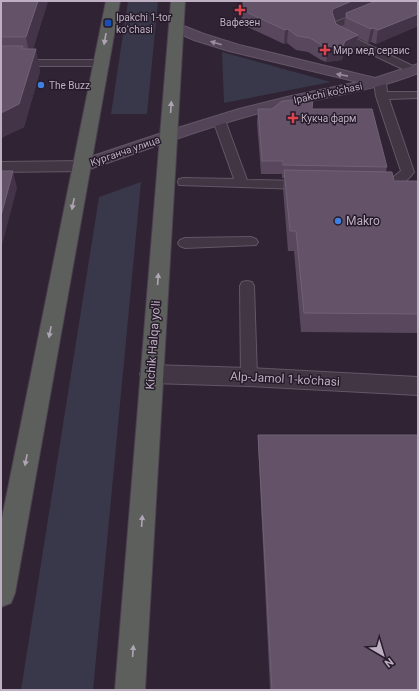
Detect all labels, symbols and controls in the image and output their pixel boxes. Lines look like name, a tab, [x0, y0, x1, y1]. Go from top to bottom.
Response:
marker: Вафезен	[235, 5, 245, 15]
place label: Ipakchi 1-tor koʻchasi	[116, 12, 172, 35]
place label: Вафезен	[220, 17, 260, 28]
marker: Ipakchi 1-tor koʻchasi	[103, 18, 113, 28]
one-way arrow	[102, 33, 108, 45]
one-way arrow	[210, 40, 222, 46]
marker: Мир мед сервис	[320, 45, 330, 55]
place label: Мир мед сервис	[333, 45, 410, 56]
one-way arrow	[336, 71, 348, 77]
marker: The Buzz	[36, 80, 46, 90]
place label: The Buzz	[49, 80, 90, 91]
street label: Ipakchi ko'chasi	[293, 80, 363, 106]
one-way arrow	[167, 101, 174, 113]
marker: Кукча фарм	[288, 113, 298, 123]
place label: Кукча фарм	[301, 113, 356, 124]
street label: Курганча улица	[89, 134, 161, 168]
one-way arrow	[70, 198, 76, 210]
place label: Makro	[346, 214, 380, 228]
marker: Makro	[333, 216, 343, 226]
one-way arrow	[155, 273, 162, 285]
street label: Kichik Halqa yo'li	[143, 300, 163, 390]
one-way arrow	[46, 326, 52, 338]
street label: Alp-Jamol 1-ko'chasi	[230, 369, 340, 389]
one-way arrow	[23, 454, 29, 466]
one-way arrow	[138, 515, 145, 527]
north arrow	[363, 635, 403, 675]
one-way arrow	[129, 645, 136, 657]
text: N	[382, 655, 396, 670]

